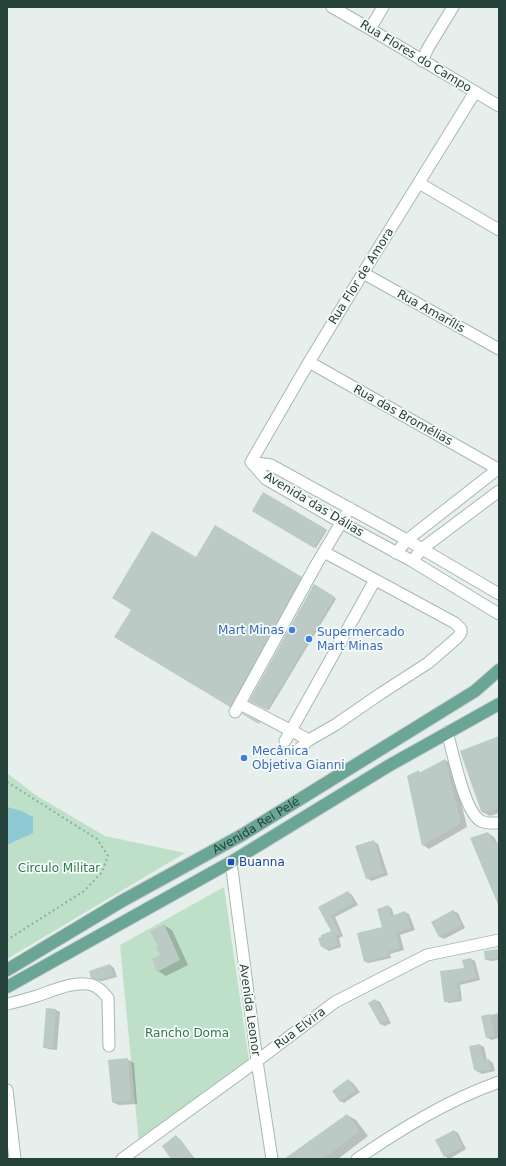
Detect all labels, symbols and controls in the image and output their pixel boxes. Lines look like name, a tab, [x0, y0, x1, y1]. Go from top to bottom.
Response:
street label: Rua Flores do Campo	[358, 17, 474, 95]
street label: Rua Flor de Amora	[326, 225, 396, 327]
street label: Rua Amarílis	[395, 287, 467, 335]
street label: Rua das Bromélias	[351, 382, 455, 448]
street label: Avenida das Dálias	[262, 469, 366, 539]
place label: Mart Minas	[218, 623, 284, 637]
marker: Mart Minas	[287, 625, 297, 635]
place label: Supermercado Mart Minas	[317, 625, 405, 653]
marker: Supermercado Mart Minas	[304, 634, 314, 644]
place label: Mecânica Objetiva Gianni	[252, 744, 345, 772]
marker: Mecânica Objetiva Gianni	[239, 753, 249, 763]
street label: Avenida Rei Pelé	[210, 794, 302, 857]
place label: Buanna	[239, 855, 285, 869]
marker: Buanna	[226, 857, 236, 867]
park label: Circulo Militar	[18, 861, 100, 875]
street label: Avenida Leonor	[237, 963, 263, 1057]
street label: Rua Elvira	[272, 1004, 328, 1052]
park label: Rancho Doma	[145, 1026, 229, 1040]

